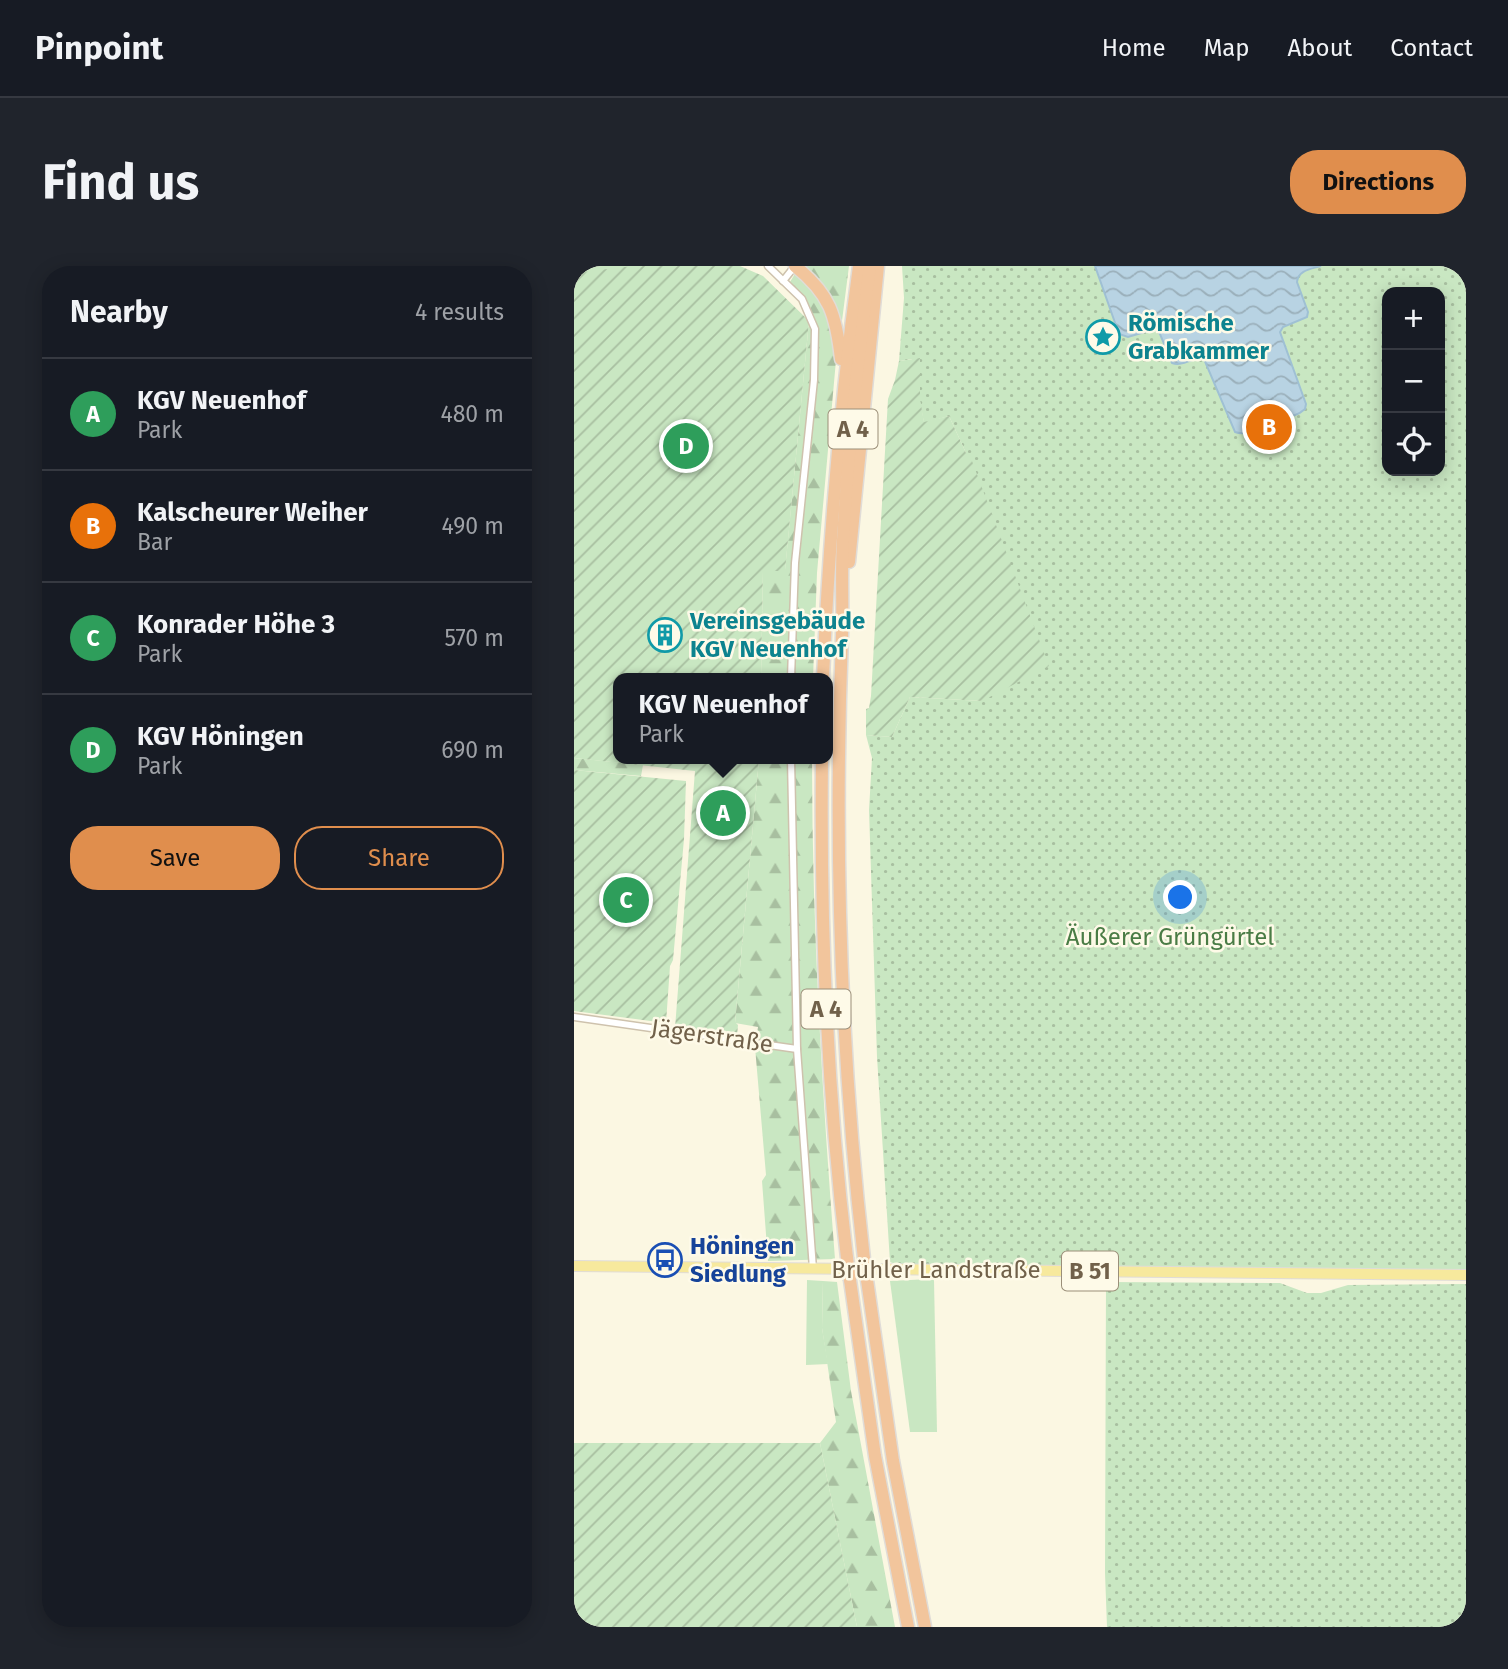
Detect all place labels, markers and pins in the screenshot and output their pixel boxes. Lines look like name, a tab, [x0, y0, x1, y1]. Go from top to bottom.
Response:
place label: Römische Grabkammer	[1128, 309, 1270, 365]
place icon: Römische Grabkammer	[1084, 318, 1122, 356]
pin: B	[1246, 401, 1292, 453]
pin: D	[663, 420, 709, 472]
place label: Vereinsgebäude KGV Neuenhof	[689, 607, 865, 663]
building icon: Vereinsgebäude KGV Neuenhof	[646, 616, 684, 654]
pin: A	[700, 787, 746, 839]
pin: C	[603, 874, 649, 926]
place label: Höningen Siedlung	[690, 1232, 794, 1288]
bus stop icon: Höningen Siedlung	[646, 1241, 684, 1279]

